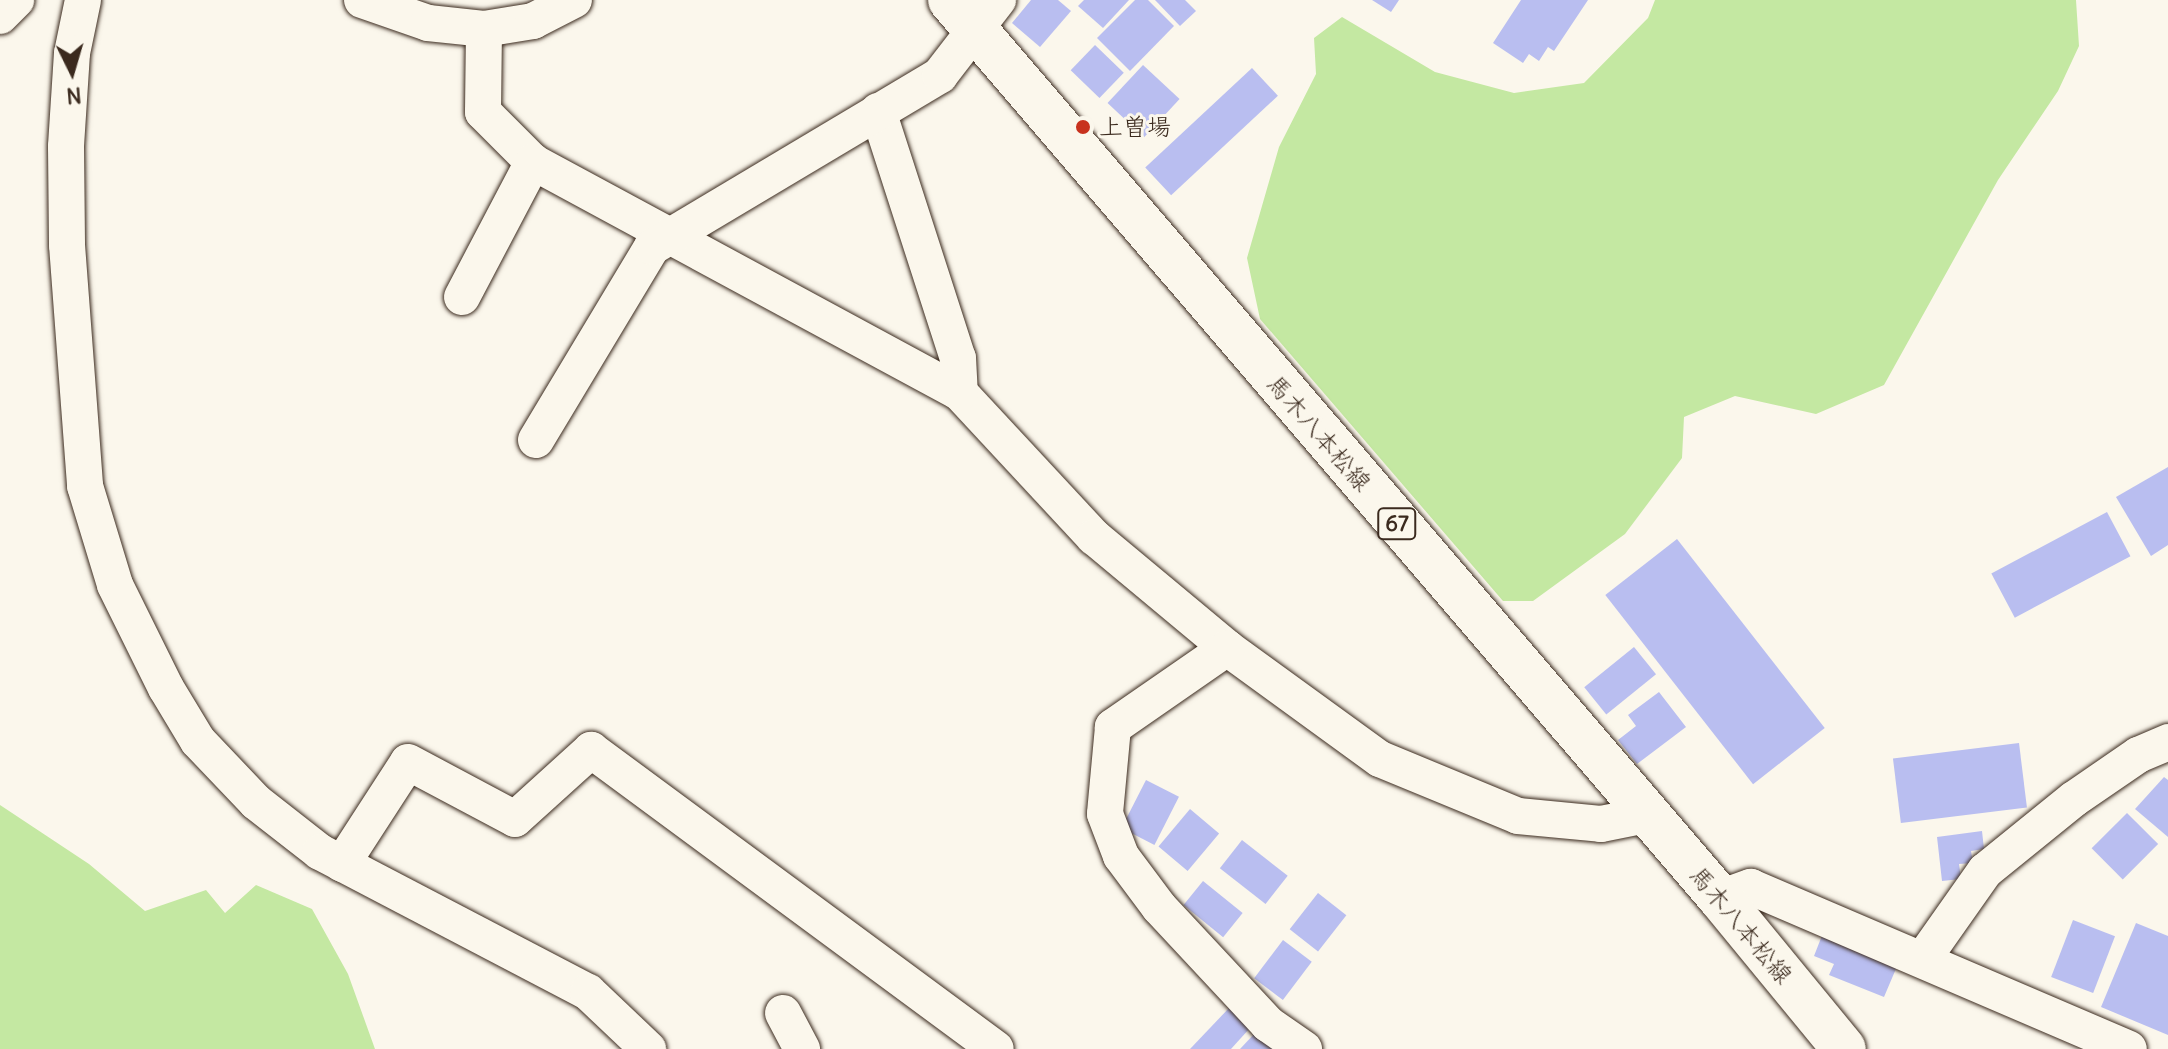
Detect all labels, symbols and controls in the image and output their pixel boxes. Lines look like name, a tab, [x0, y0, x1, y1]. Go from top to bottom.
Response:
north arrow	[32, 32, 112, 112]
text: N	[65, 81, 83, 111]
place label: 上曽場	[1099, 113, 1171, 141]
marker: 上曽場	[1074, 118, 1092, 136]
street label: 馬木八本松線	[1261, 369, 1377, 497]
road number: 67	[1377, 506, 1417, 542]
street label: 馬木八本松線	[1684, 861, 1798, 989]

